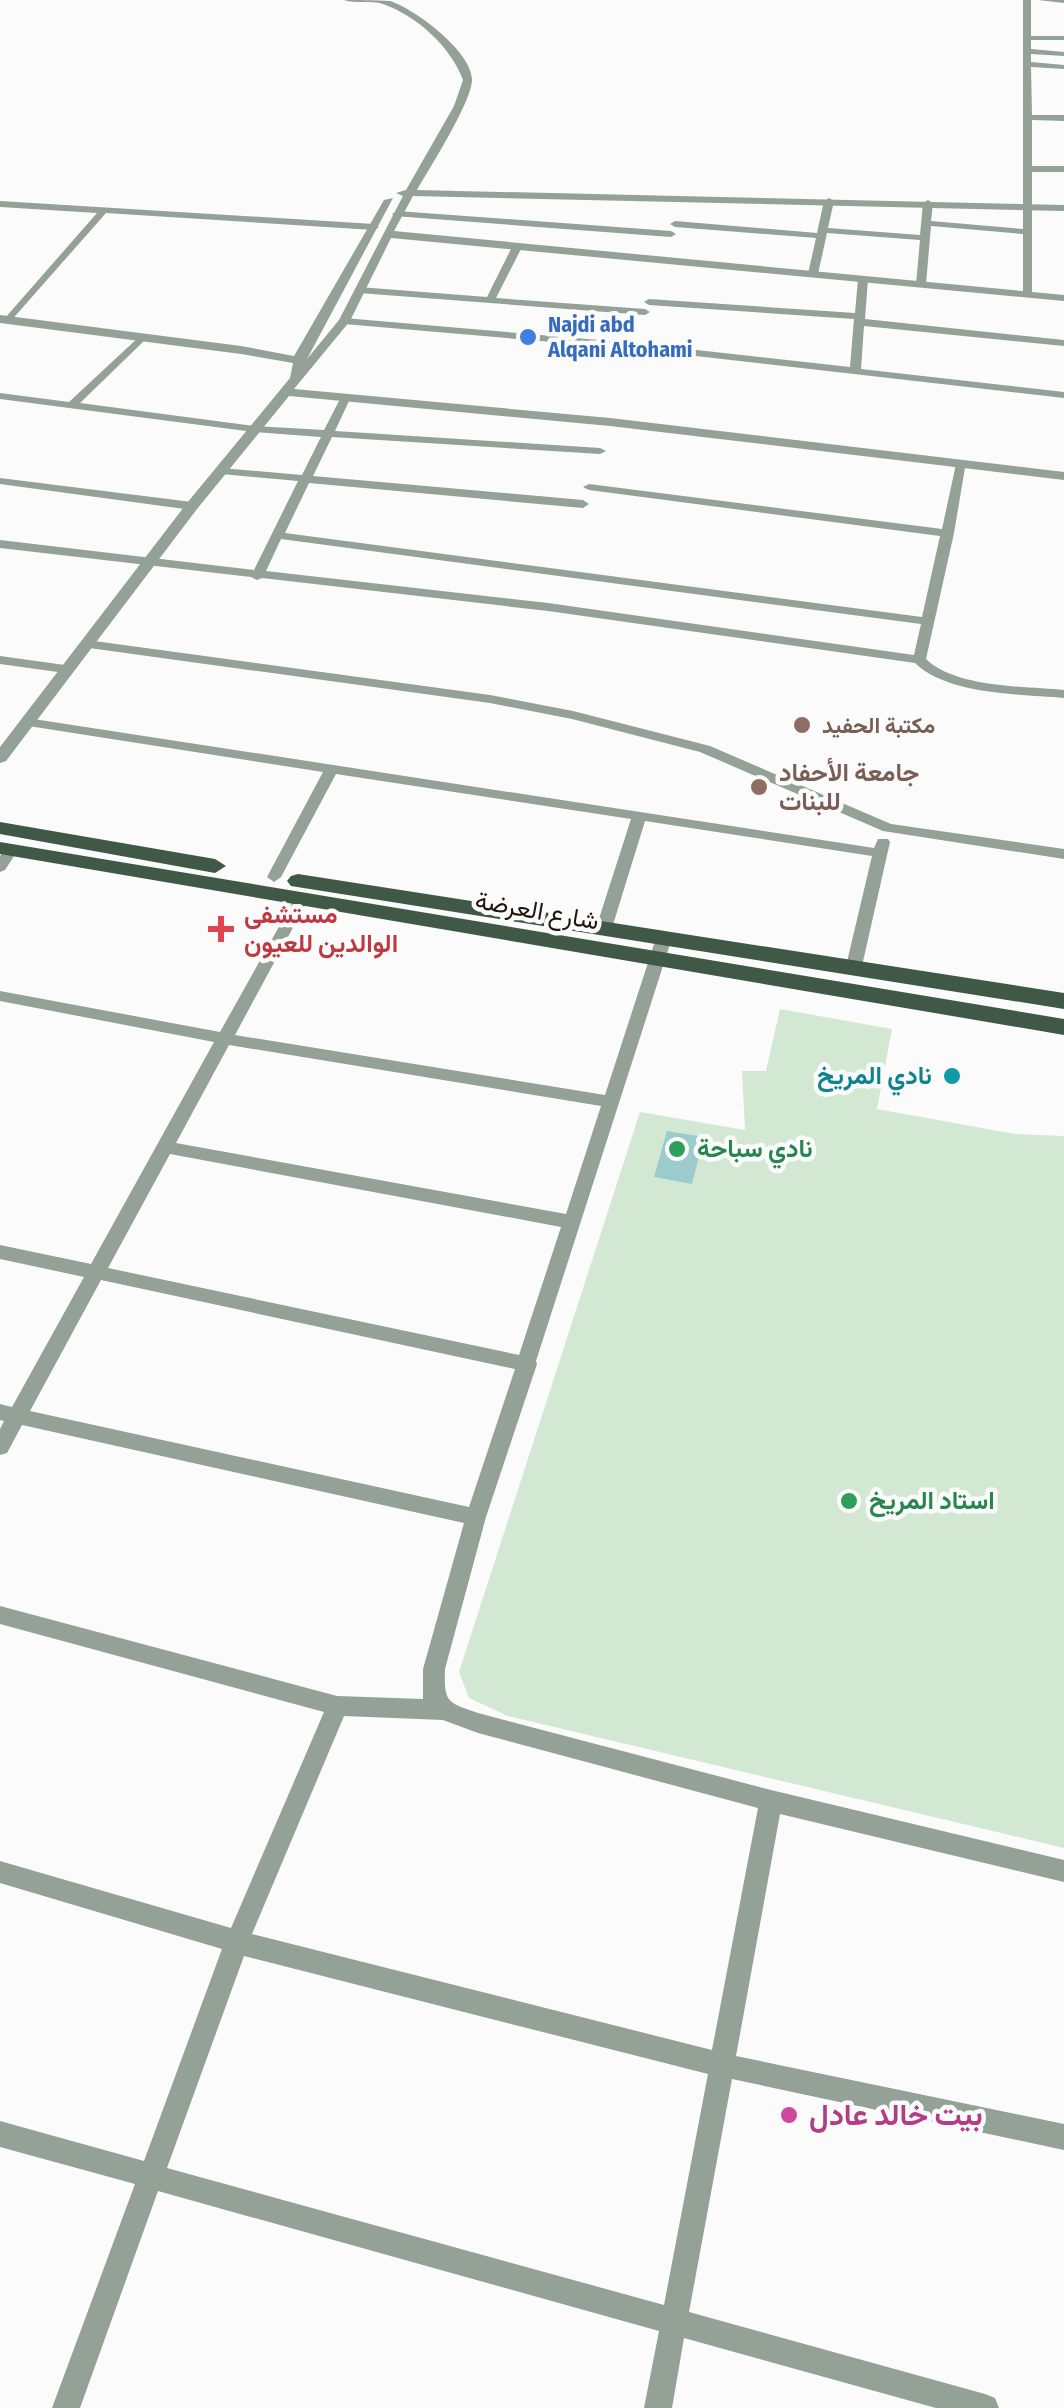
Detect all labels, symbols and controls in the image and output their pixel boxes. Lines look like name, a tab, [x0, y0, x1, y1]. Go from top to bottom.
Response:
place label: Najdi abd Alqani Altohami	[547, 311, 693, 363]
marker: Najdi abd Alqani Altohami	[517, 326, 539, 348]
place label: مكتبة الحفيد	[822, 712, 935, 739]
marker: مكتبة الحفيد	[791, 714, 813, 736]
place label: جامعة الأحفاد للبنات	[779, 757, 919, 817]
marker: جامعة الأحفاد للبنات	[748, 776, 770, 798]
street label: شارع العرضة	[473, 885, 601, 938]
place label: مستشفى الوالدين للعيون	[244, 900, 398, 959]
marker: مستشفى الوالدين للعيون	[208, 916, 234, 942]
place label: نادي المريخ	[817, 1061, 932, 1096]
marker: نادي المريخ	[941, 1065, 963, 1087]
place label: نادي سباحة	[697, 1134, 813, 1169]
marker: نادي سباحة	[666, 1138, 688, 1160]
place label: استاد المريخ	[869, 1486, 995, 1518]
marker: استاد المريخ	[838, 1490, 860, 1512]
place label: بيت خالد عادل	[809, 2097, 983, 2133]
marker: بيت خالد عادل	[778, 2104, 800, 2126]

